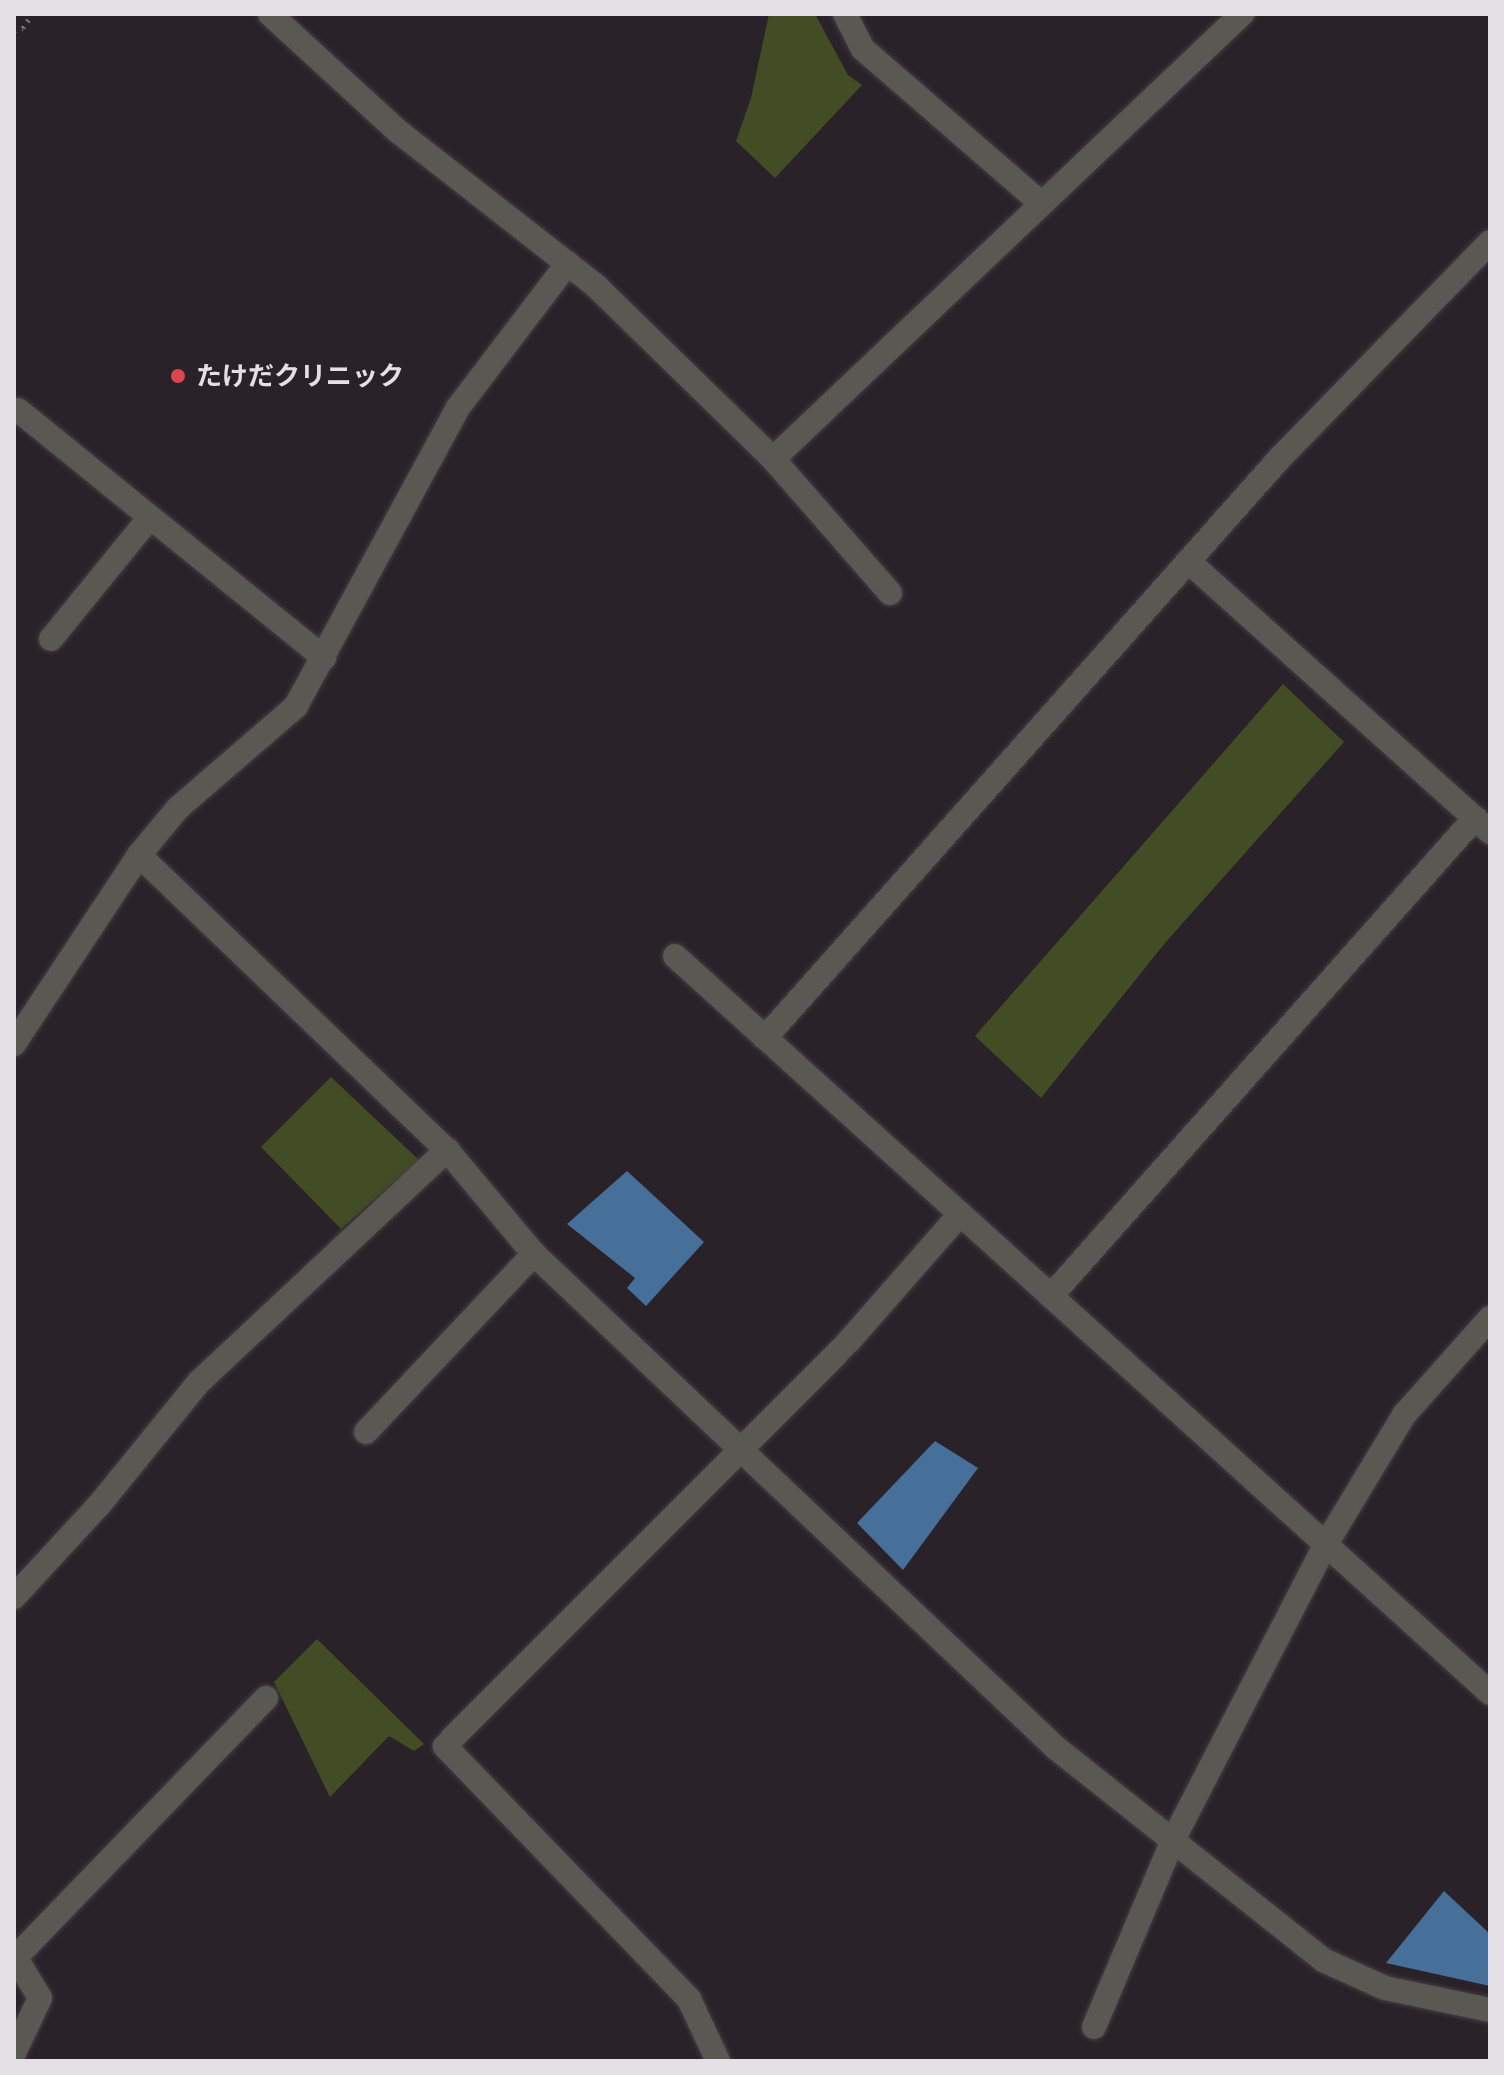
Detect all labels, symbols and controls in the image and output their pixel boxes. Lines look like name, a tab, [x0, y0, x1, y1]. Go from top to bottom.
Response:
place label: たけだクリニック	[196, 360, 404, 392]
marker: たけだクリニック	[167, 365, 189, 387]

